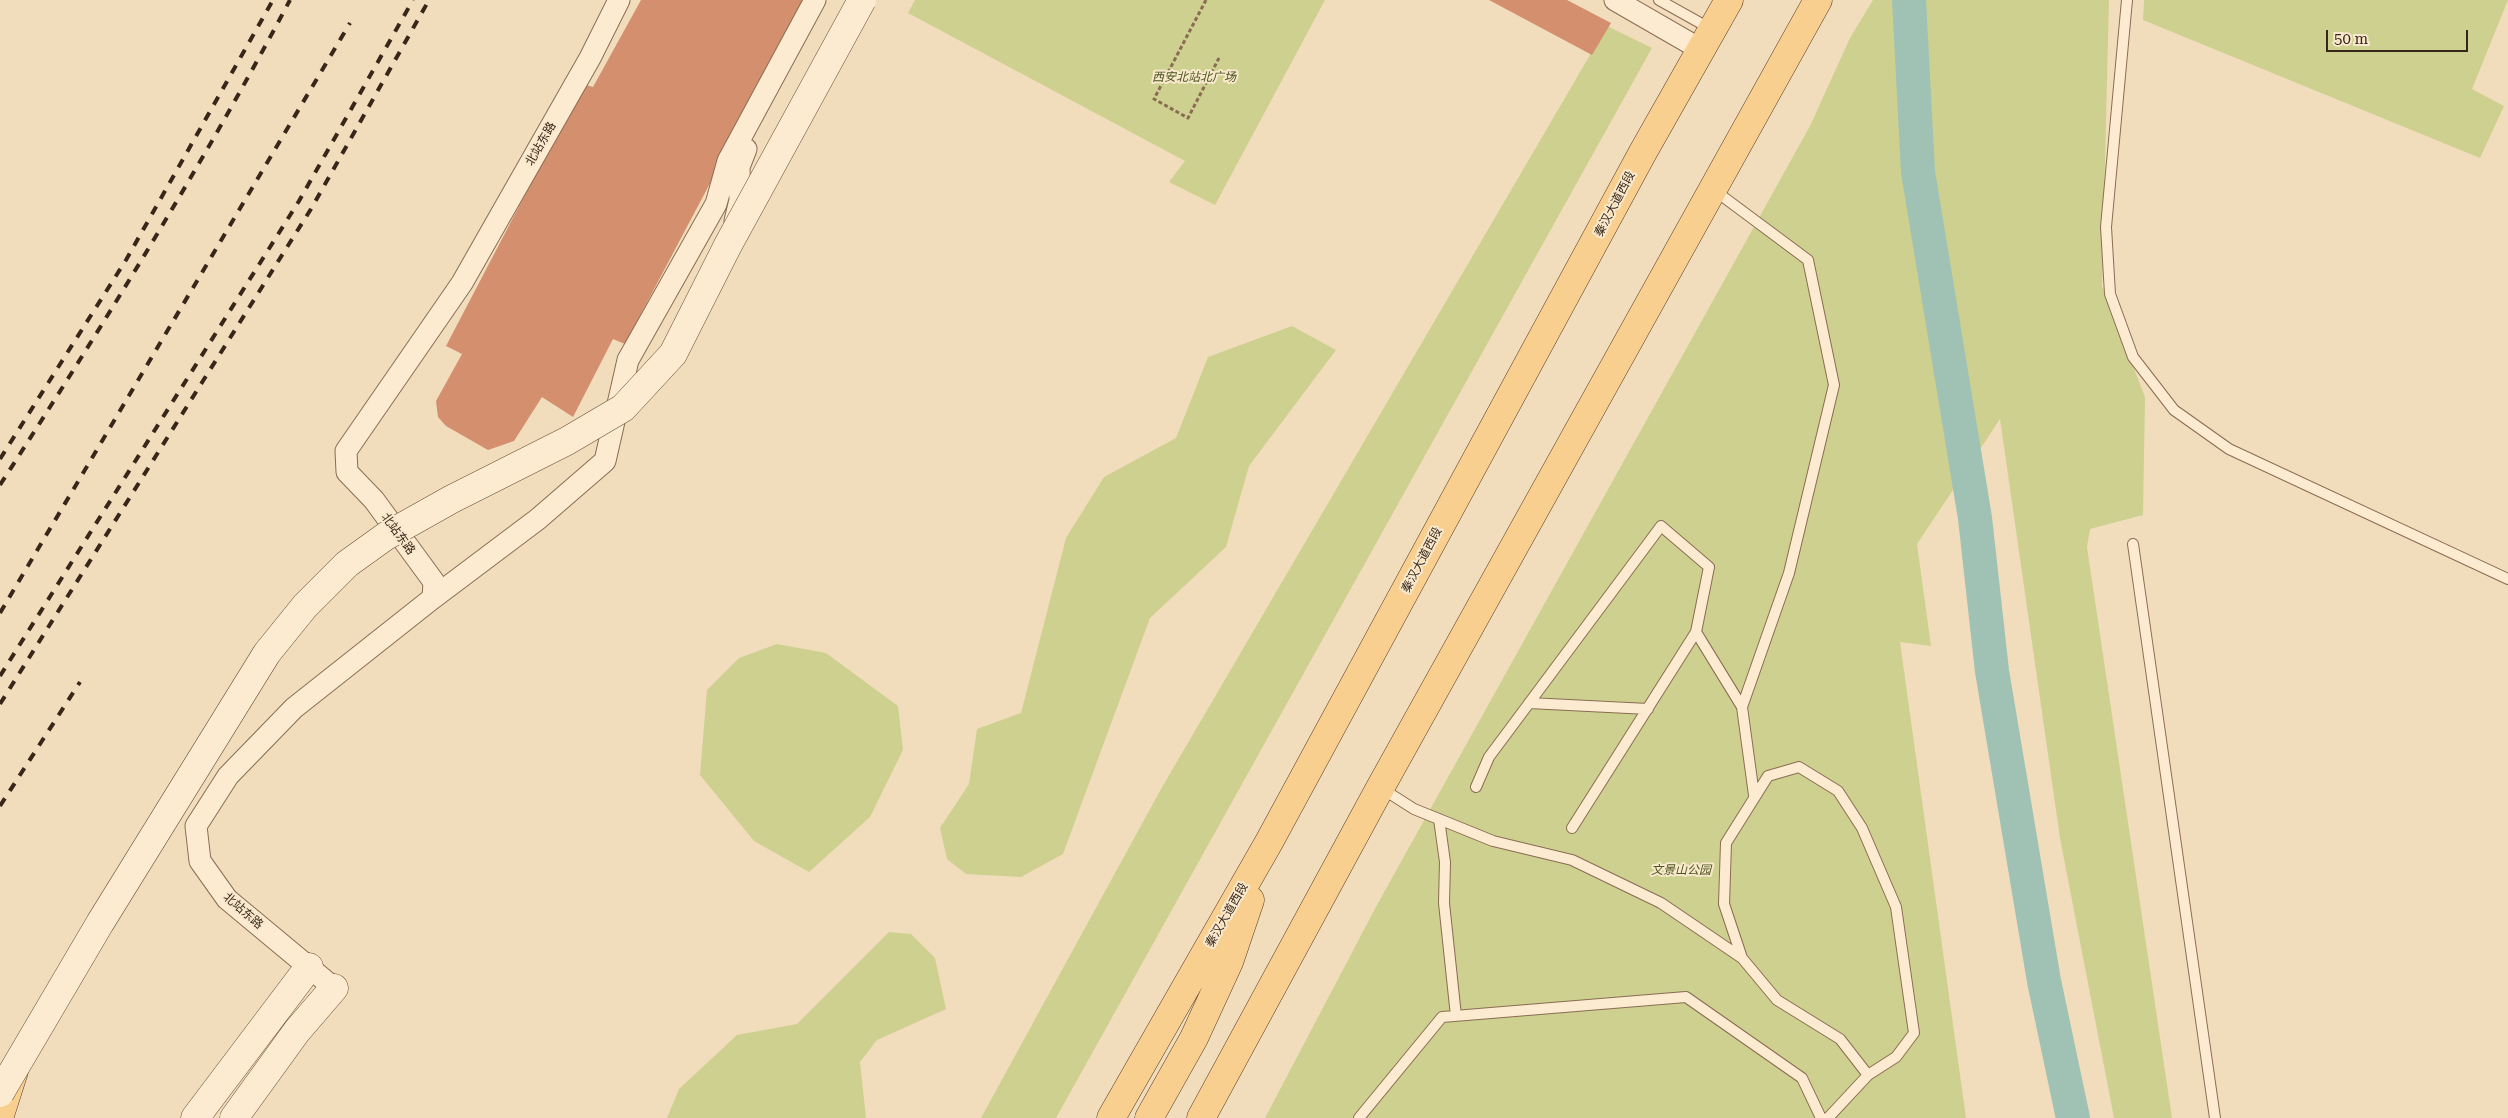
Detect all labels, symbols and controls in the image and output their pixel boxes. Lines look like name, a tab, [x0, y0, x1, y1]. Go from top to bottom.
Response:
scale bar	[2328, 20, 2470, 52]
text: 50 m	[2334, 30, 2368, 48]
park label: 西安北站北广场	[1152, 70, 1236, 84]
street label: 北站东路	[523, 120, 559, 168]
street label: 秦汉大道西段	[1592, 169, 1638, 239]
street label: 北站东路	[378, 510, 418, 558]
street label: 秦汉大道西段	[1399, 525, 1445, 595]
park label: 文景山公园	[1651, 863, 1711, 877]
street label: 秦汉大道西段	[1203, 880, 1251, 950]
street label: 北站东路	[220, 890, 266, 932]

